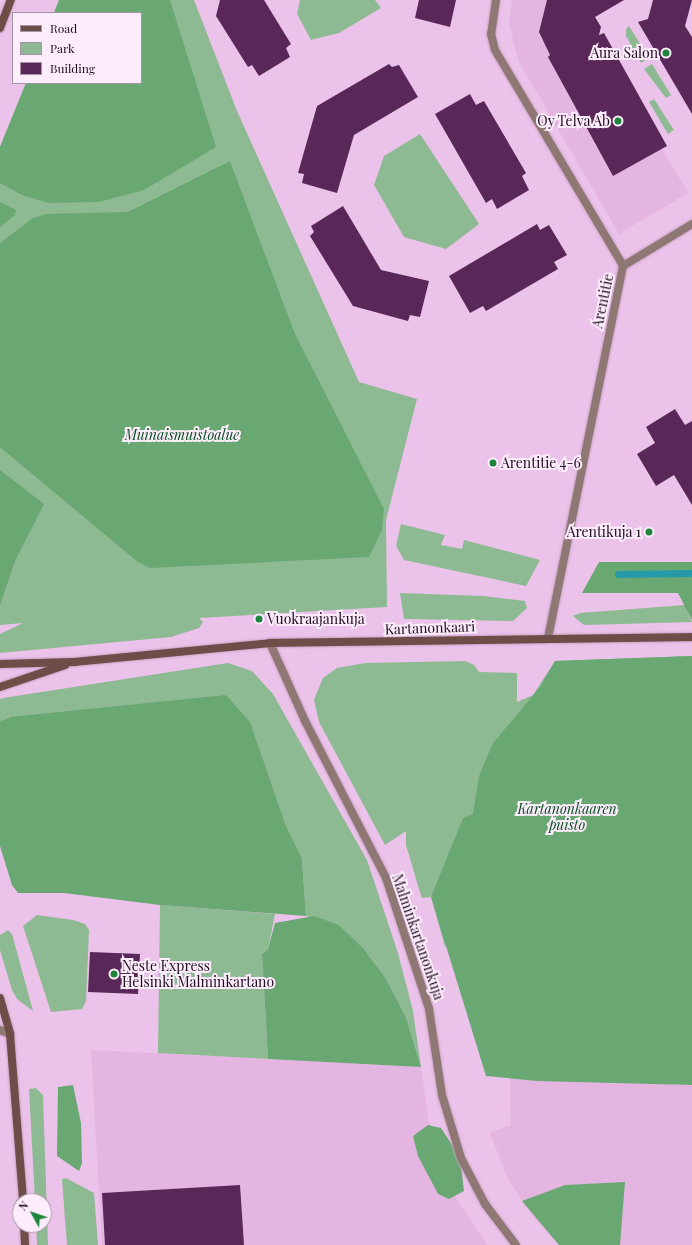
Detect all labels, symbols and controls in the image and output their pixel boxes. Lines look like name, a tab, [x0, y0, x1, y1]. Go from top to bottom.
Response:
legend	[12, 12, 142, 84]
text: Road	[50, 20, 77, 36]
text: Park	[50, 40, 75, 56]
place label: Aura Salon	[590, 45, 658, 61]
marker: Aura Salon	[661, 48, 671, 58]
text: Building	[50, 60, 95, 76]
place label: Oy Telva Ab	[536, 113, 610, 129]
marker: Oy Telva Ab	[613, 116, 623, 126]
street label: Arentitie	[589, 272, 617, 330]
park label: Muinaismuistoalue	[125, 427, 239, 443]
place label: Arentitie 4-6	[501, 455, 581, 471]
marker: Arentitie 4-6	[488, 458, 498, 468]
place label: Arentikuja 1	[567, 524, 641, 540]
marker: Arentikuja 1	[644, 527, 654, 537]
place label: Vuokraajankuja	[267, 611, 365, 627]
marker: Vuokraajankuja	[254, 614, 264, 624]
street label: Kartanonkaari	[384, 618, 476, 638]
park label: Kartanonkaaren puisto	[517, 801, 617, 834]
street label: Malminkartanonkuja	[389, 872, 447, 1002]
place label: Neste Express Helsinki Malminkartano	[122, 958, 274, 990]
marker: Neste Express Helsinki Malminkartano	[109, 969, 119, 979]
north arrow	[12, 1193, 52, 1233]
text: N	[15, 1198, 31, 1213]

